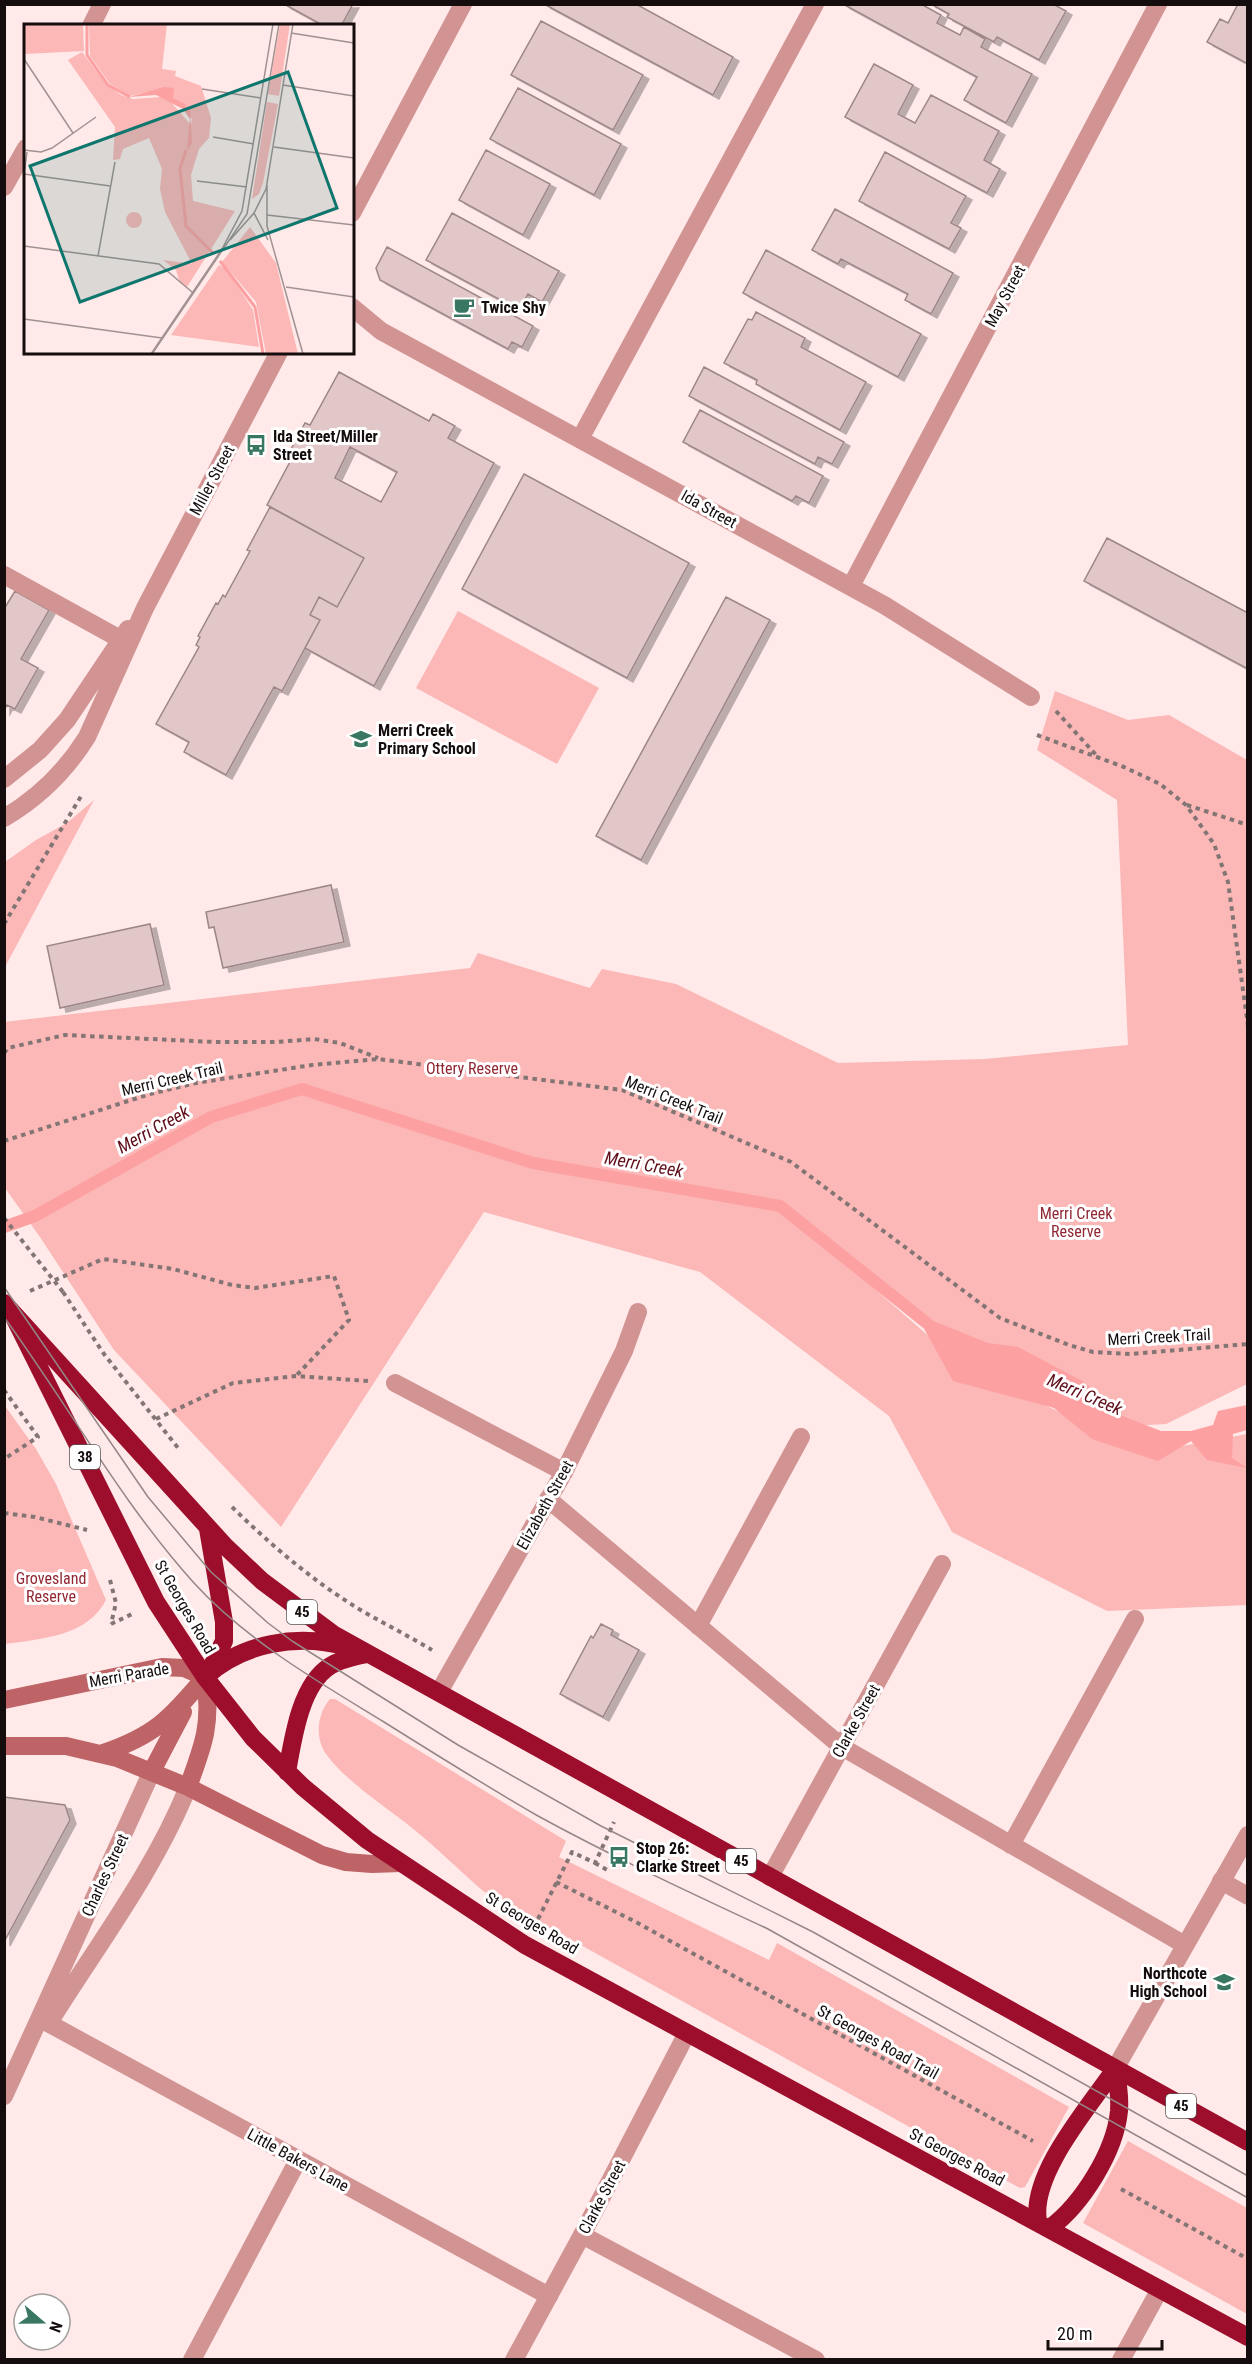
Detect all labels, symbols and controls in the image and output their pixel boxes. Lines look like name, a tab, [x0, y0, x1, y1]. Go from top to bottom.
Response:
inset map	[24, 24, 354, 354]
street label: May Street	[981, 262, 1029, 330]
cafe icon: Twice Shy	[452, 295, 476, 319]
place label: Twice Shy	[481, 298, 546, 317]
place label: Ida Street/Miller Street	[273, 427, 378, 464]
bus stop icon: Ida Street/Miller Street	[244, 433, 268, 457]
street label: Miller Street	[186, 441, 239, 518]
street label: Ida Street	[678, 486, 740, 532]
place label: Merri Creek Primary School	[378, 721, 476, 758]
school or university icon: Merri Creek Primary School	[349, 727, 373, 751]
street label: Merri Creek Trail	[120, 1058, 224, 1100]
park label: Ottery Reserve	[426, 1059, 518, 1078]
street label: Merri Creek Trail	[623, 1072, 725, 1128]
water label: Merri Creek	[113, 1100, 194, 1157]
water label: Merri Creek	[603, 1147, 686, 1181]
park label: Merri Creek Reserve	[1040, 1204, 1113, 1241]
street label: Merri Creek Trail	[1107, 1325, 1211, 1349]
water label: Merri Creek	[1044, 1369, 1127, 1420]
road number: 38	[70, 1445, 100, 1469]
street label: Elizabeth Street	[513, 1457, 577, 1553]
street label: St Georges Road	[151, 1557, 219, 1657]
park label: Grovesland Reserve	[16, 1569, 86, 1606]
road number: 45	[287, 1600, 317, 1624]
street label: Merri Parade	[88, 1659, 170, 1691]
street label: Clarke Street	[828, 1681, 884, 1761]
street label: Charles Street	[78, 1830, 133, 1919]
place label: Stop 26: Clarke Street	[636, 1839, 720, 1876]
bus stop icon: Stop 26: Clarke Street	[607, 1845, 631, 1869]
road number: 45	[726, 1849, 756, 1873]
street label: St Georges Road	[482, 1888, 582, 1958]
place label: Northcote High School	[1130, 1964, 1207, 2001]
school or university icon: Northcote High School	[1212, 1970, 1236, 1994]
street label: St Georges Road Trail	[814, 2001, 942, 2083]
road number: 45	[1166, 2094, 1196, 2118]
street label: Little Bakers Lane	[244, 2124, 352, 2196]
street label: St Georges Road	[906, 2124, 1008, 2190]
street label: Clarke Street	[575, 2157, 630, 2237]
north arrow	[12, 2292, 72, 2352]
scale bar	[1048, 2313, 1162, 2351]
text: N	[45, 2319, 66, 2335]
text: 20 m	[1057, 2323, 1092, 2344]

